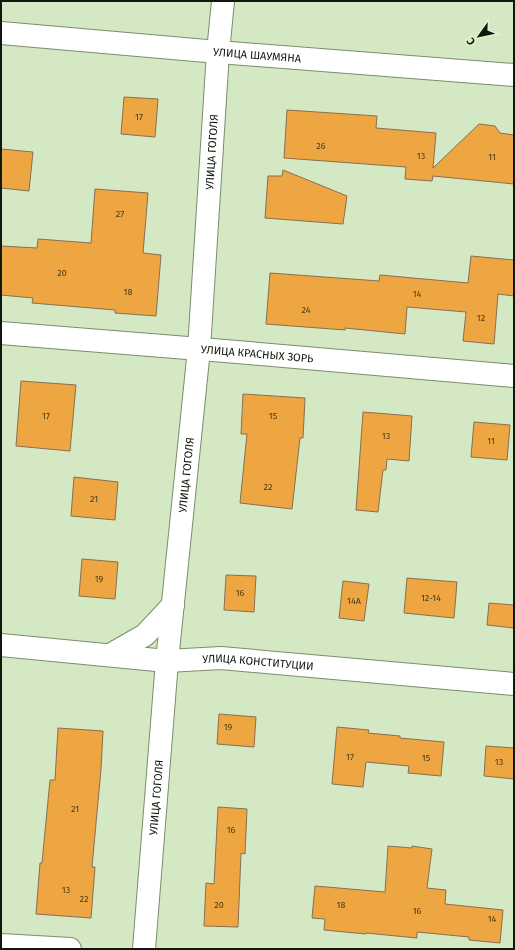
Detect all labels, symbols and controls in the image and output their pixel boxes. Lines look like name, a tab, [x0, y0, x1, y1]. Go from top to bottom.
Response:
north arrow	[459, 16, 499, 56]
text: С	[463, 34, 478, 47]
street label: УЛИЦА ШАУМЯНА	[212, 46, 302, 65]
house number: 17	[135, 112, 143, 122]
street label: УЛИЦА ГОГОЛЯ	[203, 114, 221, 190]
house number: 26	[316, 141, 326, 151]
house number: 13	[417, 151, 425, 161]
house number: 11	[488, 152, 496, 162]
house number: 27	[116, 209, 124, 219]
house number: 20	[57, 268, 67, 278]
house number: 18	[124, 287, 132, 297]
house number: 14	[413, 289, 422, 299]
house number: 24	[301, 305, 311, 315]
house number: 12	[477, 313, 485, 323]
street label: УЛИЦА КРАСНЫХ ЗОРЬ	[200, 343, 315, 366]
house number: 17	[42, 411, 50, 421]
house number: 15	[269, 411, 278, 421]
house number: 13	[382, 431, 390, 441]
house number: 11	[487, 436, 495, 446]
street label: УЛИЦА ГОГОЛЯ	[176, 437, 197, 513]
house number: 22	[264, 482, 272, 492]
house number: 21	[90, 494, 98, 504]
house number: 19	[95, 574, 104, 584]
house number: 16	[236, 588, 245, 598]
house number: 12-14	[421, 593, 441, 603]
house number: 14А	[347, 596, 362, 606]
street label: УЛИЦА КОНСТИТУЦИИ	[202, 652, 314, 673]
house number: 19	[224, 722, 233, 732]
house number: 17	[346, 752, 354, 762]
house number: 15	[422, 753, 431, 763]
house number: 13	[495, 757, 503, 767]
street label: УЛИЦА ГОГОЛЯ	[147, 759, 166, 836]
house number: 21	[71, 804, 79, 814]
house number: 16	[227, 825, 236, 835]
house number: 13	[62, 885, 70, 895]
house number: 22	[80, 894, 88, 904]
house number: 20	[214, 900, 224, 910]
house number: 18	[337, 900, 345, 910]
house number: 16	[413, 906, 422, 916]
house number: 14	[488, 914, 497, 924]

